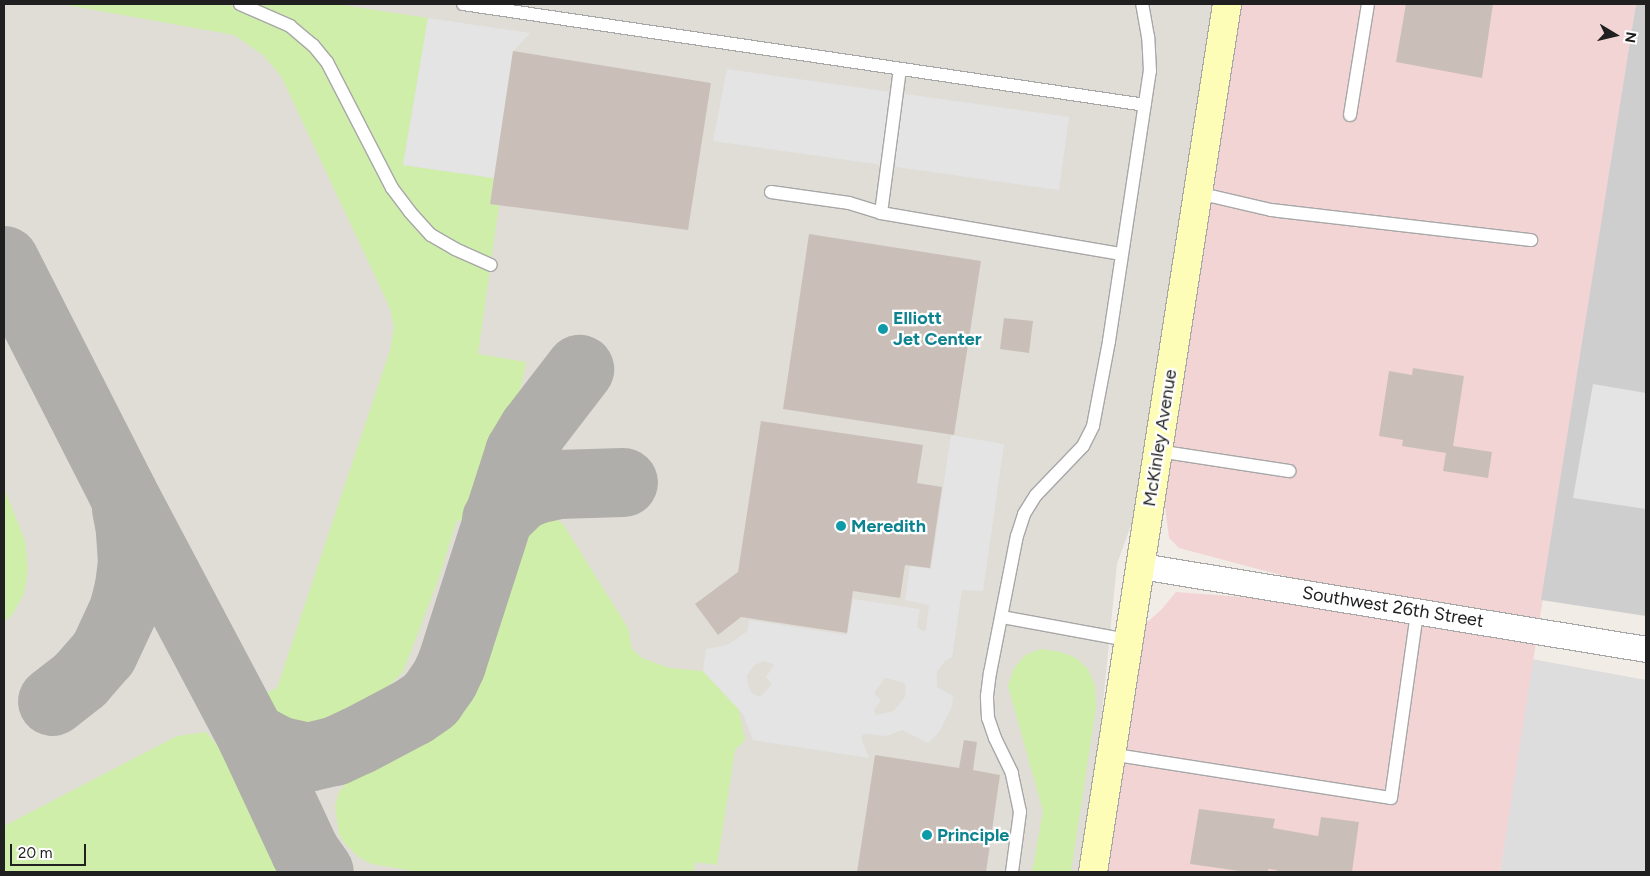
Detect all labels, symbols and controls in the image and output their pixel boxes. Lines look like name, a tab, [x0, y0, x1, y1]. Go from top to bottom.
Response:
north arrow	[1590, 10, 1640, 60]
text: N	[1621, 31, 1640, 44]
place label: Elliott Jet Center	[893, 308, 982, 350]
marker: Elliott Jet Center	[877, 323, 889, 335]
street label: McKinley Avenue	[1139, 368, 1181, 508]
place label: Meredith	[851, 515, 926, 537]
marker: Meredith	[835, 520, 847, 532]
street label: Southwest 26th Street	[1301, 582, 1485, 632]
place label: Principle	[937, 824, 1009, 846]
marker: Principle	[921, 829, 933, 841]
scale bar	[12, 834, 89, 866]
text: 20 m	[18, 844, 52, 862]

